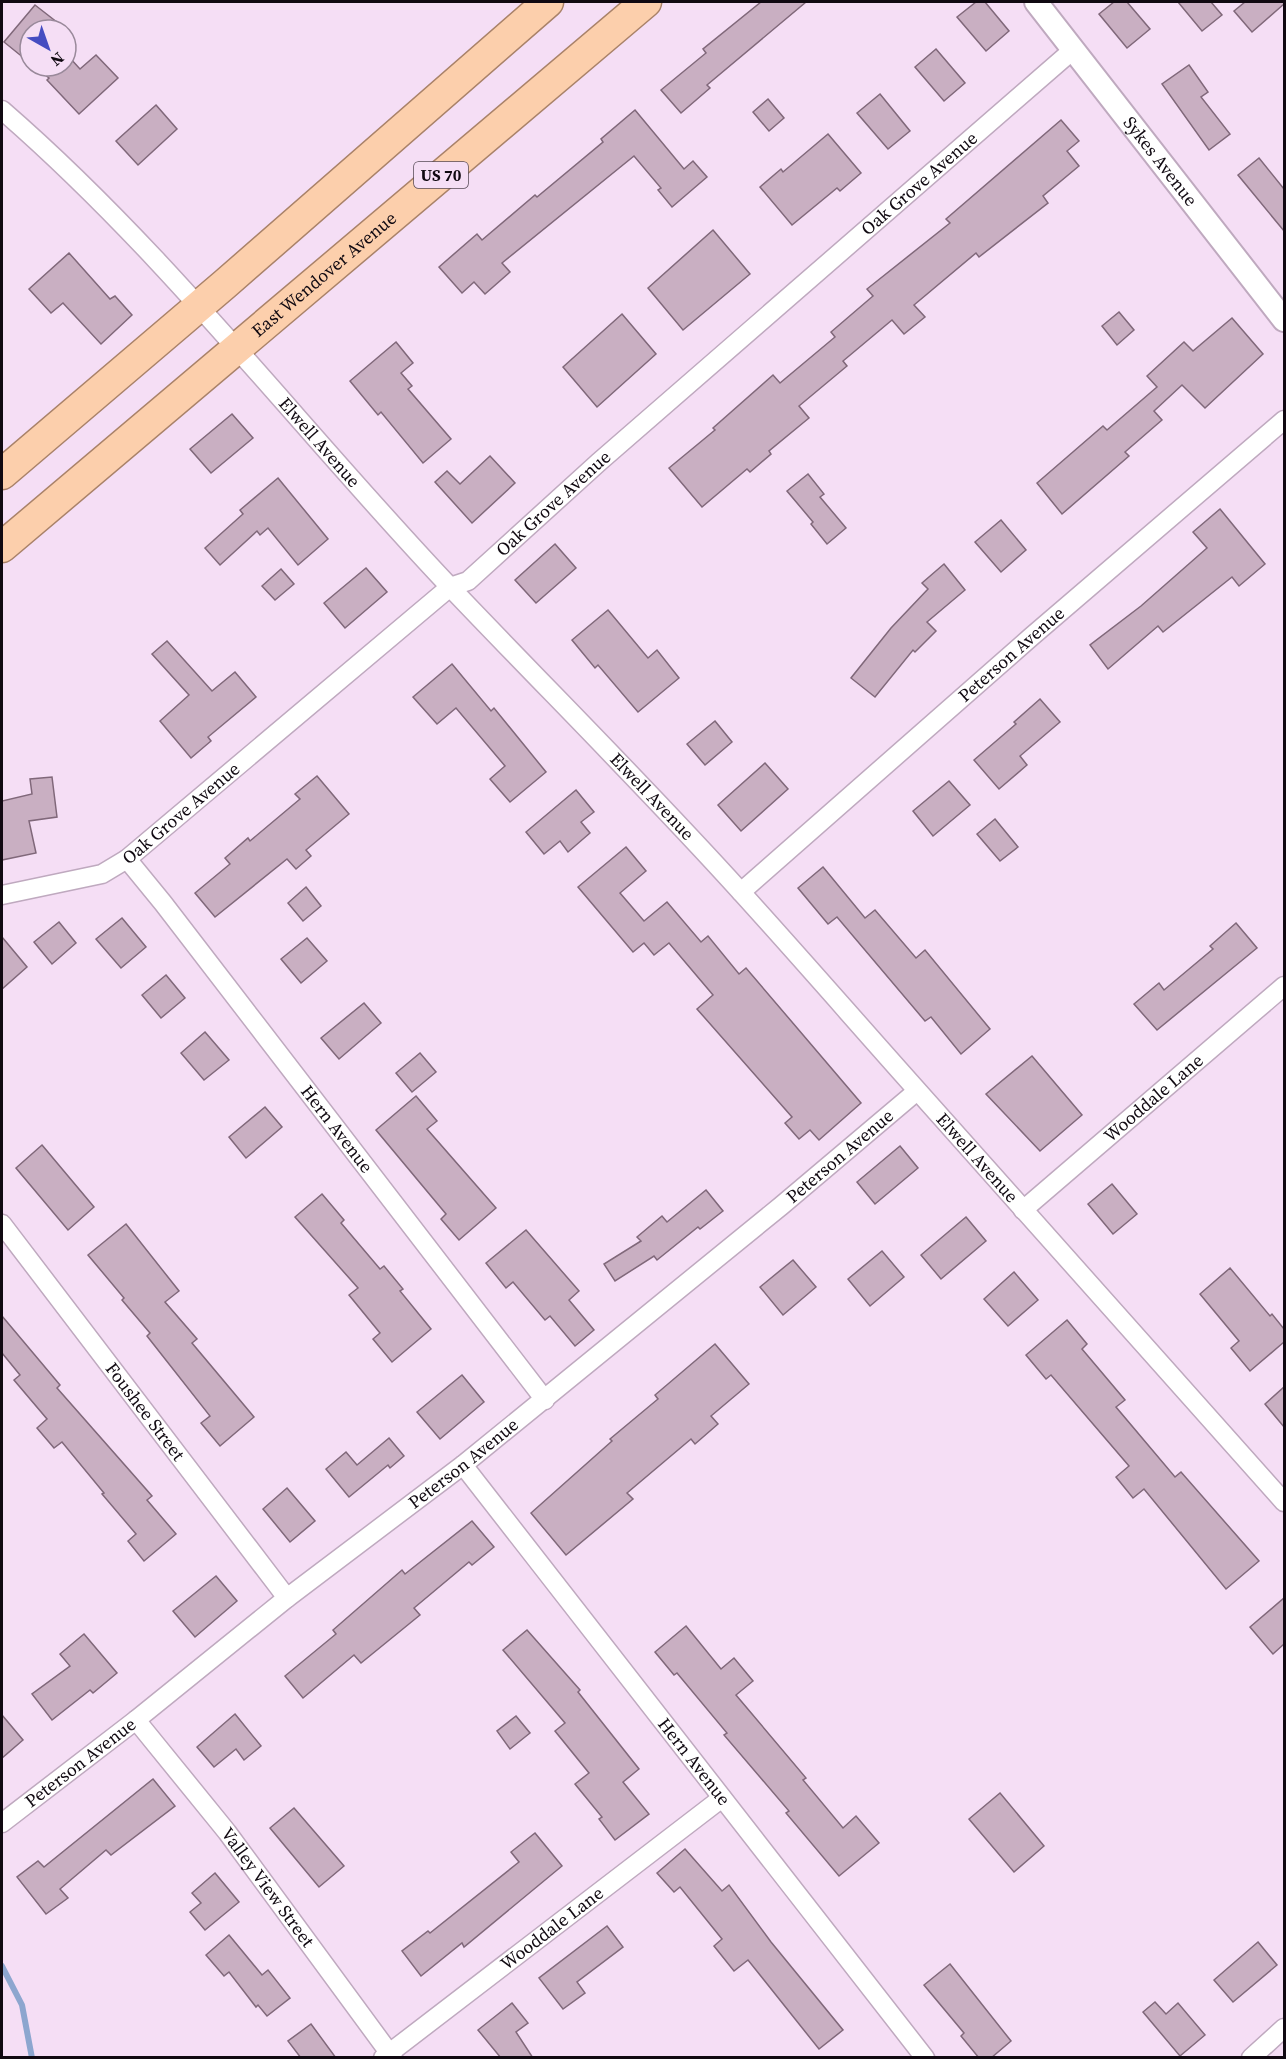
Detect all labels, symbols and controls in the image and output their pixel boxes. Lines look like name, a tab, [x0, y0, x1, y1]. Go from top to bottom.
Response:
north arrow	[18, 18, 78, 78]
text: N	[46, 47, 69, 72]
street label: Sykes Avenue	[1118, 111, 1204, 211]
street label: Oak Grove Avenue	[855, 126, 983, 241]
road number: US 70	[414, 162, 468, 188]
street label: East Wendover Avenue	[246, 206, 402, 343]
street label: Elwell Avenue	[273, 392, 366, 493]
street label: Oak Grove Avenue	[490, 444, 616, 562]
street label: Peterson Avenue	[952, 601, 1070, 707]
street label: Elwell Avenue	[605, 747, 700, 846]
street label: Oak Grove Avenue	[117, 756, 245, 870]
street label: Wooddale Lane	[1098, 1048, 1208, 1147]
street label: Hern Avenue	[295, 1080, 379, 1178]
street label: Peterson Avenue	[780, 1103, 899, 1209]
street label: Elwell Avenue	[931, 1107, 1024, 1208]
street label: Foushee Street	[100, 1357, 191, 1466]
street label: Peterson Avenue	[403, 1412, 523, 1514]
street label: Peterson Avenue	[19, 1712, 141, 1813]
street label: Hern Avenue	[652, 1712, 737, 1810]
street label: Valley View Street	[216, 1822, 321, 1952]
street label: Wooddale Lane	[495, 1880, 608, 1976]

